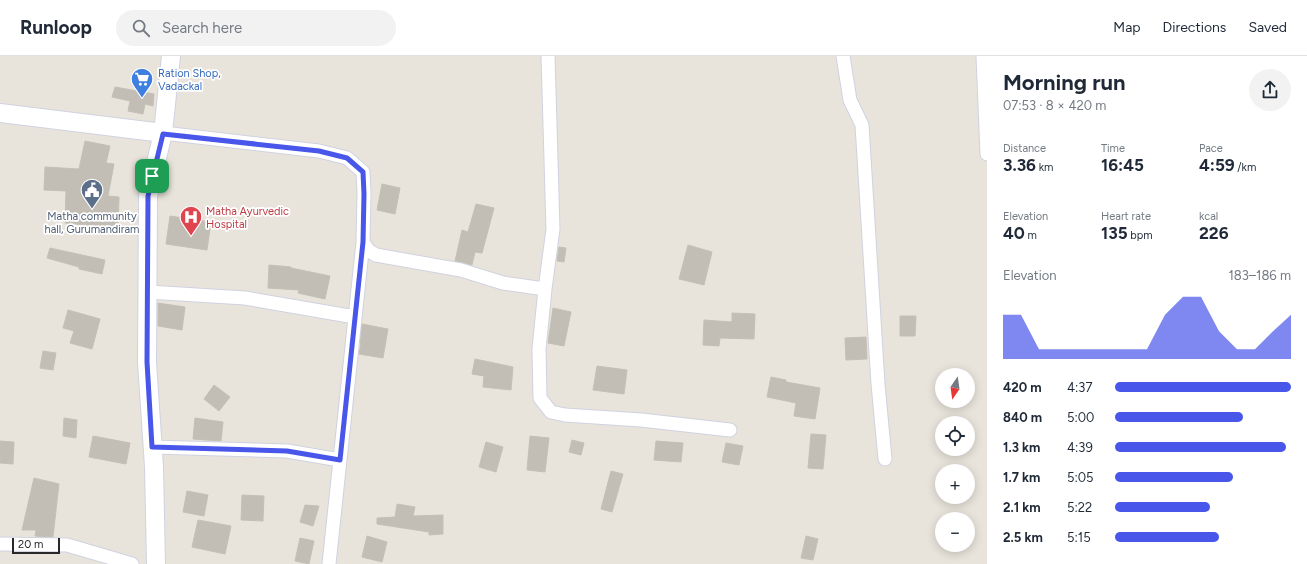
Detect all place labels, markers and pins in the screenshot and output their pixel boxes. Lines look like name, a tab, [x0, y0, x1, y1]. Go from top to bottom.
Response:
supermarket icon: Ration Shop, Vadackal	[129, 66, 155, 99]
place label: Ration Shop, Vadackal	[158, 67, 221, 93]
pin	[135, 159, 169, 193]
public building icon: Matha community hall, Gurumandiram	[79, 177, 105, 210]
hospital icon: Matha Ayurvedic Hospital	[178, 204, 204, 237]
place label: Matha Ayurvedic Hospital	[206, 205, 289, 231]
place label: Matha community hall, Gurumandiram	[45, 210, 139, 236]

